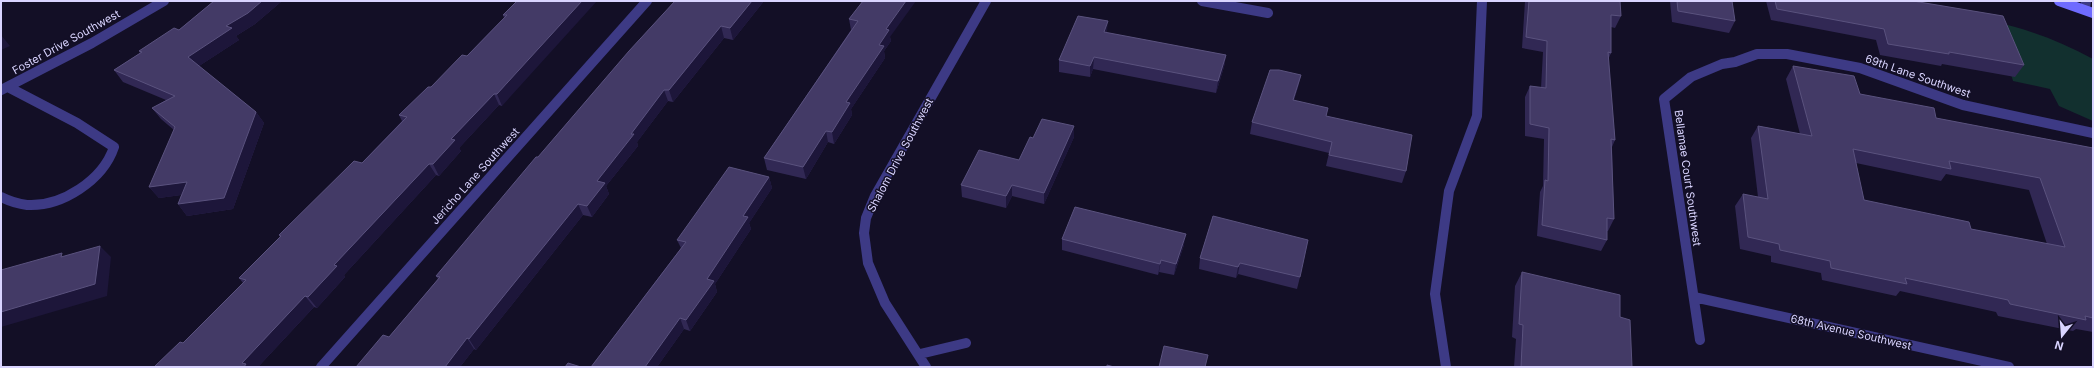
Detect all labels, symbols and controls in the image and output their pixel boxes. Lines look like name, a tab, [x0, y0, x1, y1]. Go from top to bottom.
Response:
street label: Foster Drive Southwest	[10, 6, 123, 77]
street label: 69th Lane Southwest	[1864, 51, 1973, 101]
street label: Shalom Drive Southwest	[864, 95, 936, 214]
street label: Bellamae Court Southwest	[1672, 109, 1705, 247]
street label: Jericho Lane Southwest	[428, 124, 522, 227]
street label: 68th Avenue Southwest	[1789, 311, 1913, 353]
north arrow	[2042, 316, 2082, 356]
text: N	[2053, 338, 2065, 353]

